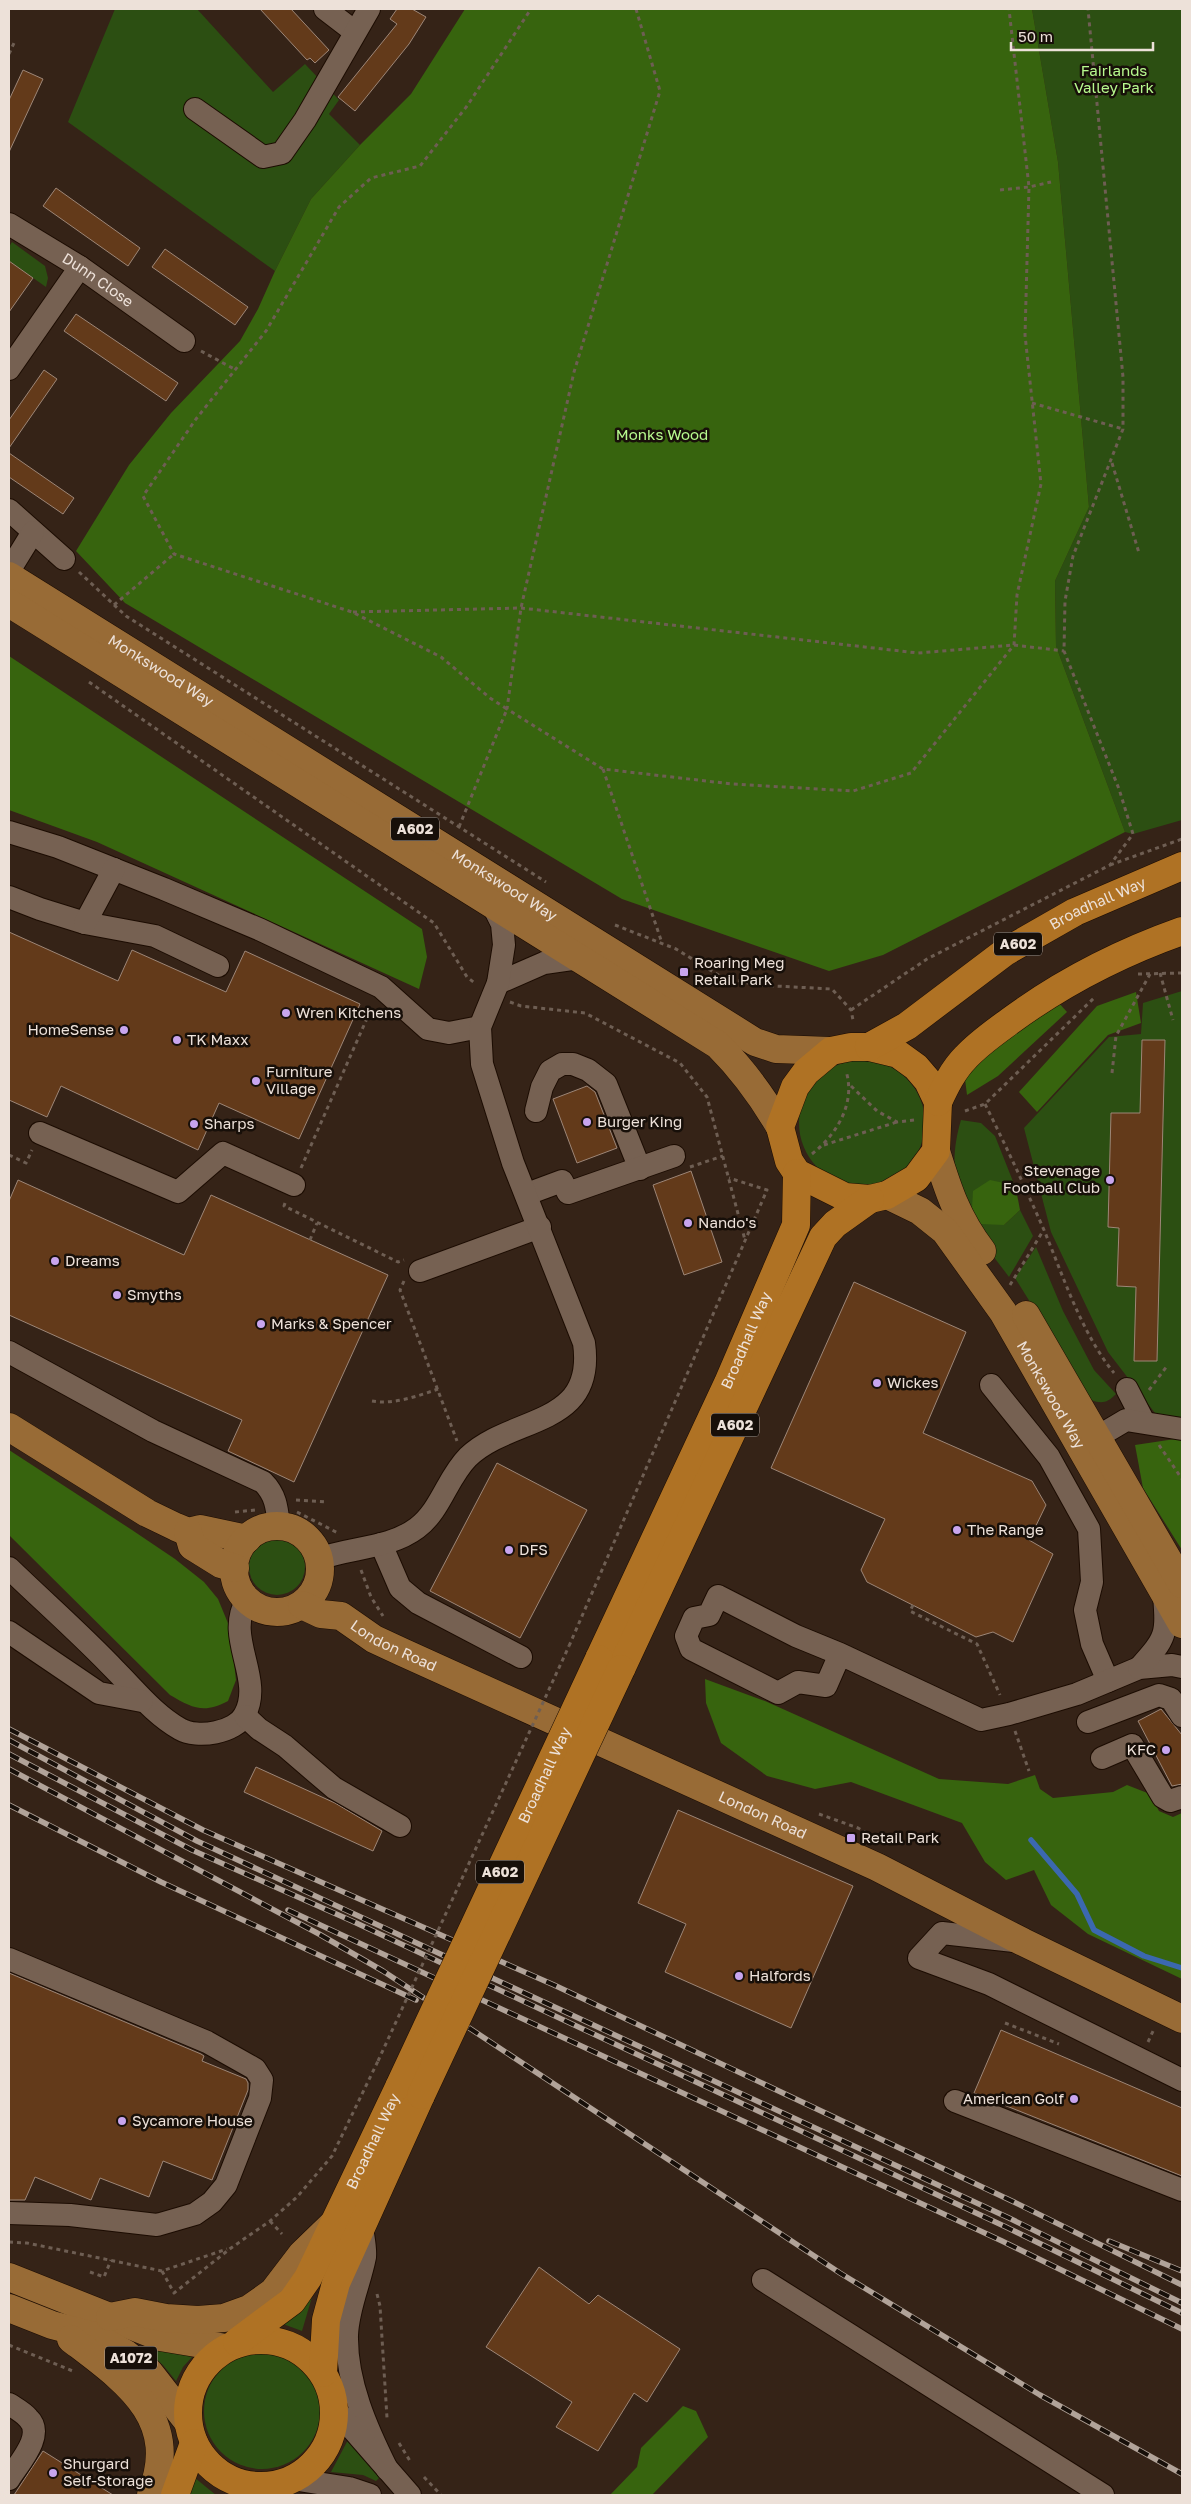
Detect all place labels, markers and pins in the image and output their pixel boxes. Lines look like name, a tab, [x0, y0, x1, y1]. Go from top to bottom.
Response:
place label: Roaring Meg Retail Park	[694, 953, 784, 988]
marker: Roaring Meg Retail Park	[678, 966, 690, 978]
place label: Wren Kitchens	[296, 1003, 401, 1021]
marker: Wren Kitchens	[280, 1007, 292, 1019]
place label: HomeSense	[27, 1020, 114, 1038]
marker: HomeSense	[118, 1024, 130, 1036]
place label: TK Maxx	[187, 1030, 248, 1048]
marker: TK Maxx	[171, 1034, 183, 1046]
place label: Furniture Village	[266, 1062, 333, 1097]
marker: Furniture Village	[250, 1075, 262, 1087]
place label: Burger King	[597, 1112, 682, 1130]
place label: Sharps	[204, 1114, 254, 1132]
marker: Burger King	[581, 1116, 593, 1128]
marker: Sharps	[188, 1118, 200, 1130]
place label: Stevenage Football Club	[1003, 1161, 1100, 1196]
marker: Stevenage Football Club	[1104, 1174, 1116, 1186]
place label: Nando's	[698, 1213, 756, 1231]
marker: Nando's	[682, 1217, 694, 1229]
place label: Dreams	[65, 1251, 120, 1269]
marker: Dreams	[49, 1255, 61, 1267]
place label: Smyths	[127, 1285, 182, 1303]
marker: Smyths	[111, 1289, 123, 1301]
place label: Marks & Spencer	[271, 1314, 392, 1332]
marker: Marks & Spencer	[255, 1318, 267, 1330]
place label: Wickes	[887, 1373, 938, 1391]
marker: Wickes	[871, 1377, 883, 1389]
place label: The Range	[967, 1520, 1044, 1538]
marker: The Range	[951, 1524, 963, 1536]
place label: DFS	[519, 1540, 548, 1558]
marker: DFS	[503, 1544, 515, 1556]
place label: KFC	[1127, 1740, 1156, 1758]
marker: KFC	[1160, 1744, 1172, 1756]
place label: Retail Park	[861, 1828, 940, 1846]
marker: Retail Park	[845, 1832, 857, 1844]
place label: Halfords	[749, 1966, 811, 1984]
marker: Halfords	[733, 1970, 745, 1982]
place label: American Golf	[963, 2089, 1065, 2107]
marker: American Golf	[1068, 2093, 1080, 2105]
place label: Sycamore House	[132, 2111, 253, 2129]
marker: Sycamore House	[116, 2115, 128, 2127]
place label: Shurgard Self-Storage	[63, 2454, 154, 2489]
marker: Shurgard Self-Storage	[47, 2467, 59, 2479]

